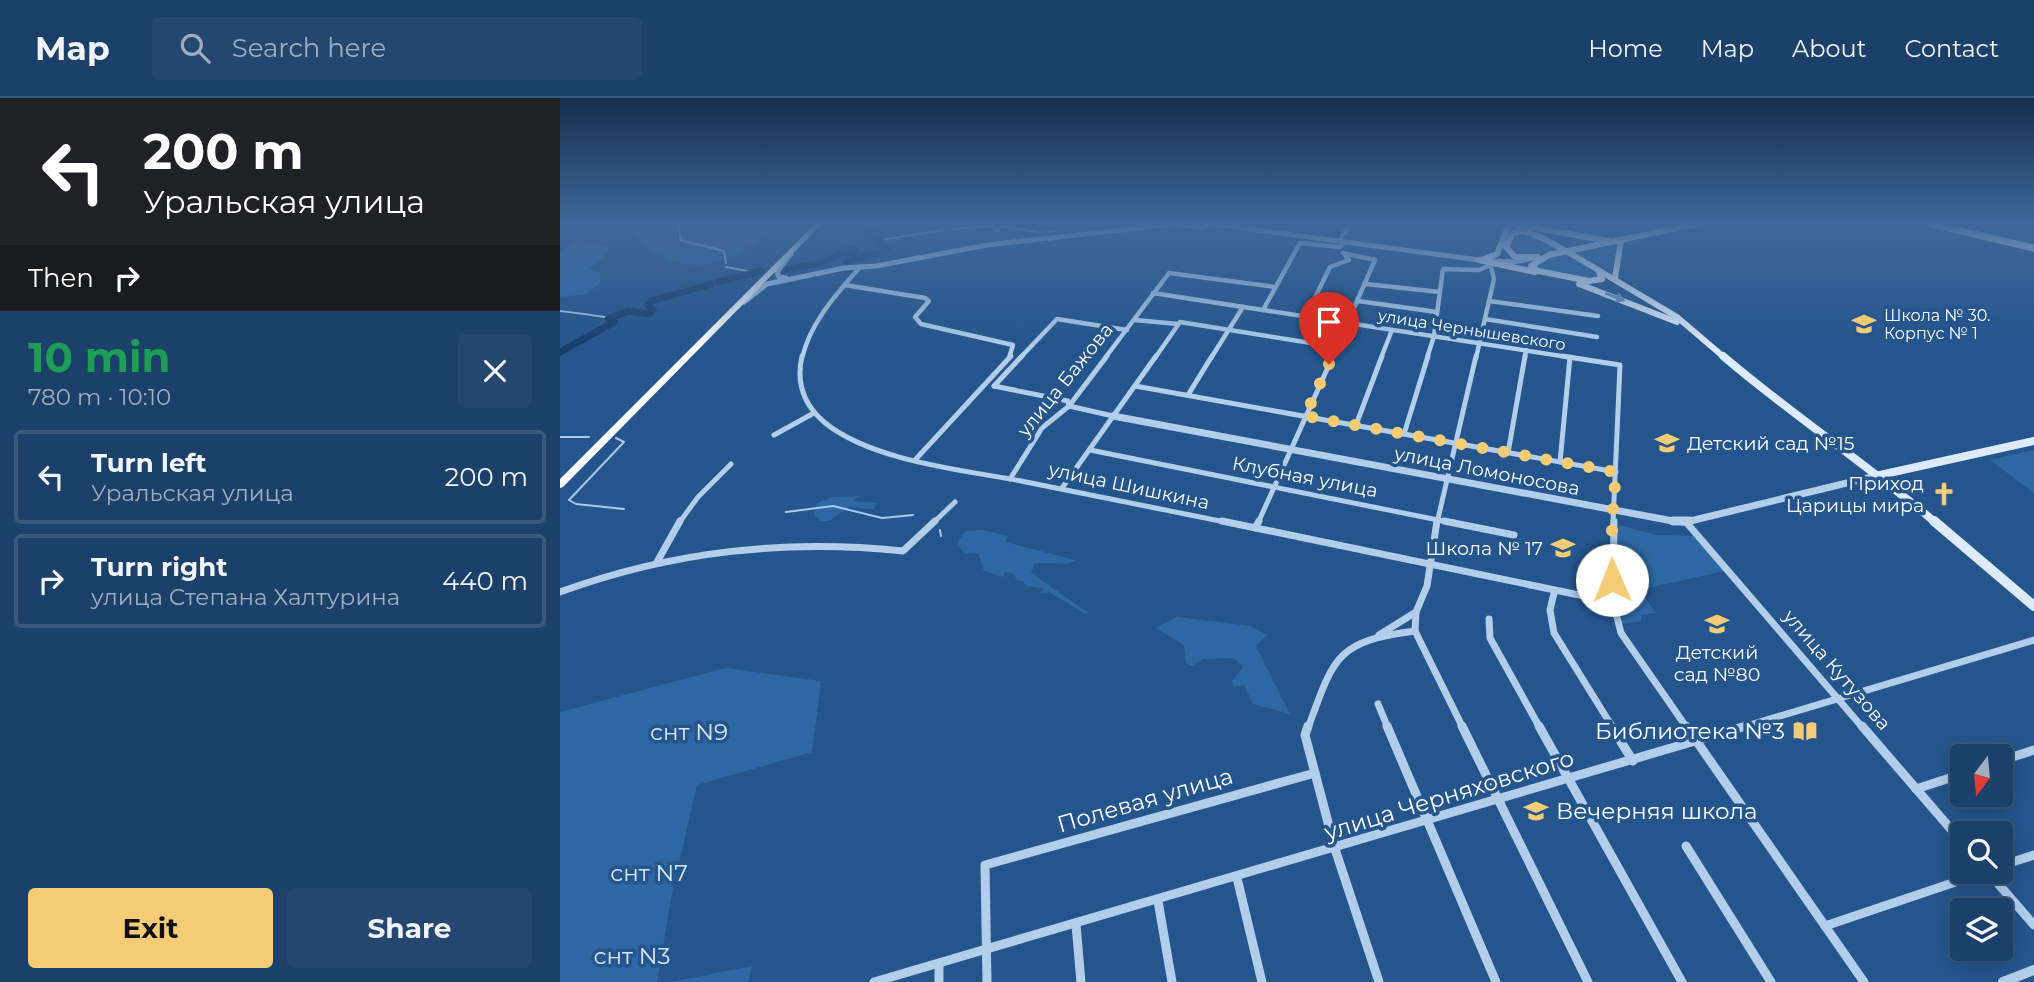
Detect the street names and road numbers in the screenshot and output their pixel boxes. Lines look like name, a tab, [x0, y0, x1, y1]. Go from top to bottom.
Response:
street label: улица Чернышевского	[1376, 306, 1567, 354]
street label: улица Бажова	[1012, 319, 1118, 442]
street label: улица Ломоносова	[1391, 442, 1582, 500]
street label: Клубная улица	[1230, 452, 1380, 502]
street label: улица Шишкина	[1046, 458, 1212, 514]
street label: улица Кутузова	[1778, 604, 1896, 735]
street label: улица Черняховского	[1320, 744, 1577, 847]
street label: Полевая улица	[1054, 762, 1236, 838]

